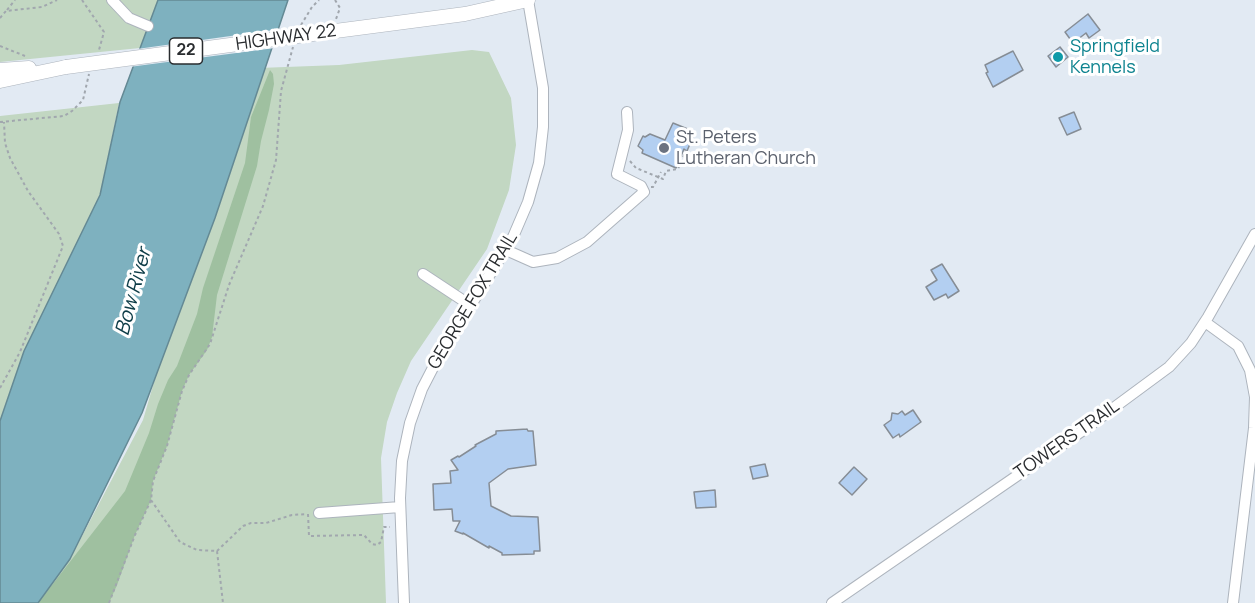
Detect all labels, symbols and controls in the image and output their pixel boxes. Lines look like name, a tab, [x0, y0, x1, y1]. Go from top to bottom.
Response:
street label: HIGHWAY 22	[234, 20, 338, 56]
place label: Springfield Kennels	[1070, 36, 1160, 78]
road number: 22	[170, 38, 202, 64]
marker: Springfield Kennels	[1051, 50, 1065, 64]
place label: St. Peters Lutheran Church	[676, 127, 816, 170]
marker: St. Peters Lutheran Church	[657, 141, 671, 155]
street label: GEORGE FOX TRAIL	[424, 229, 522, 373]
water label: Bow River	[111, 246, 157, 338]
street label: TOWERS TRAIL	[1010, 396, 1124, 484]

